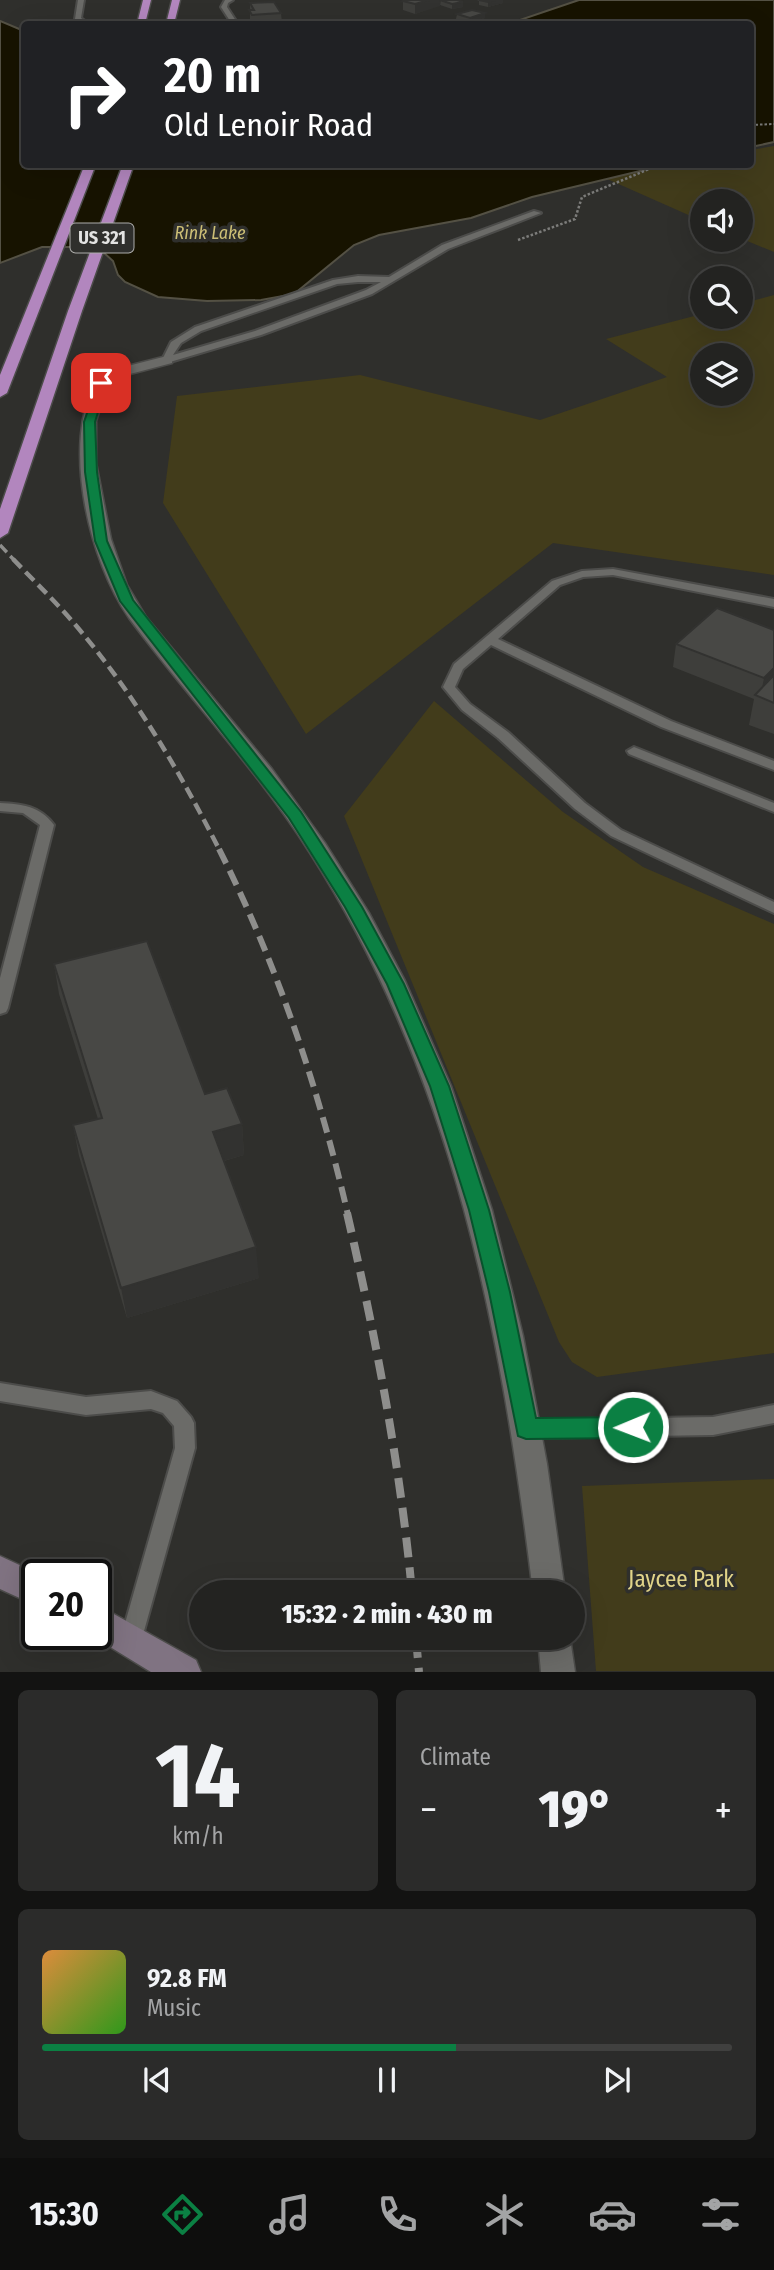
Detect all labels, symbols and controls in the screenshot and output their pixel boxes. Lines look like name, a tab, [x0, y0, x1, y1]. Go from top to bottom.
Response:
text: 20 m	[164, 46, 261, 105]
icon: right	[49, 49, 140, 140]
text: Old Lenoir Road	[164, 106, 373, 144]
map controls	[690, 189, 753, 406]
button: sound	[690, 189, 753, 252]
water label: Rink Lake	[174, 222, 246, 244]
road number: US 321	[70, 224, 134, 252]
button: search	[690, 266, 753, 329]
button: layers	[690, 343, 753, 406]
pin	[71, 353, 131, 413]
icon: arrive	[82, 364, 120, 402]
position arrow	[596, 1390, 670, 1464]
speed limit sign: 20	[21, 1559, 112, 1650]
park label: Jaycee Park	[628, 1565, 734, 1593]
text: 15:32 · 2 min · 430 m	[282, 1599, 492, 1630]
text: 14	[155, 1722, 241, 1831]
text: Climate	[420, 1743, 491, 1771]
text: 19°	[539, 1778, 613, 1841]
text: −	[420, 1787, 437, 1833]
text: +	[715, 1787, 732, 1833]
text: km/h	[172, 1822, 224, 1850]
text: 92.8 FM	[147, 1963, 227, 1994]
text: Music	[147, 1994, 201, 2022]
icon: previous	[138, 2061, 176, 2099]
icon: pause	[368, 2061, 406, 2099]
icon: next	[598, 2061, 636, 2099]
icon: directions	[158, 2190, 207, 2239]
icon: music	[265, 2190, 314, 2239]
icon: phone	[373, 2190, 422, 2239]
icon: climate	[480, 2190, 529, 2239]
icon: car	[588, 2190, 637, 2239]
icon: filters	[696, 2190, 745, 2239]
text: 15:30	[29, 2195, 99, 2233]

